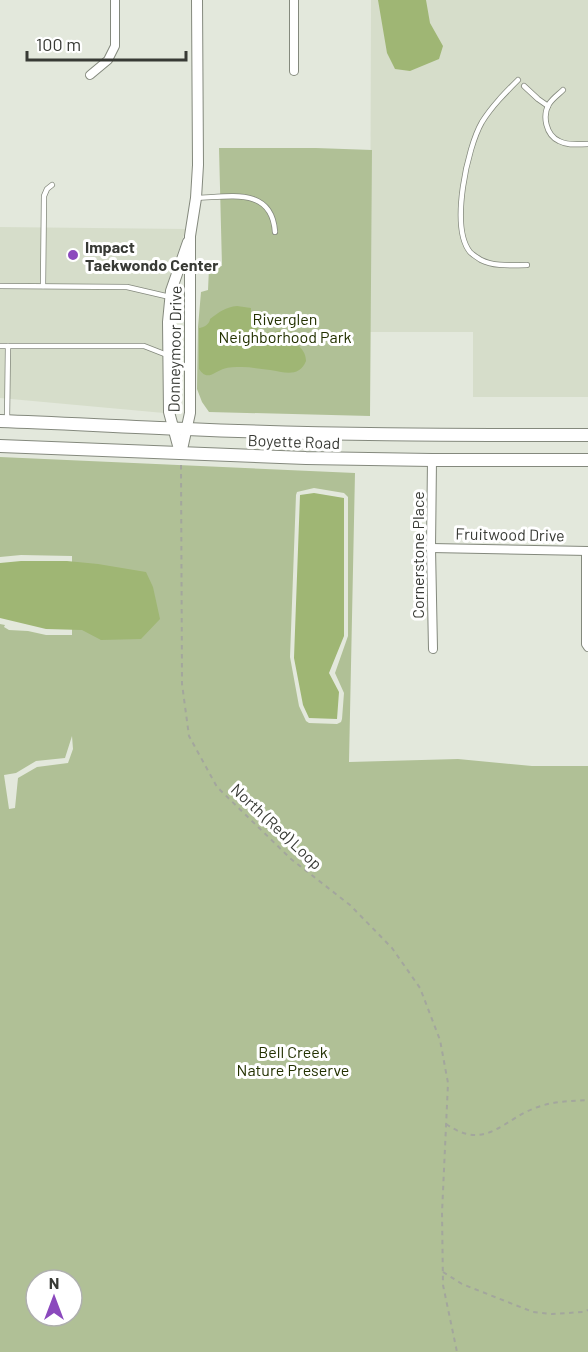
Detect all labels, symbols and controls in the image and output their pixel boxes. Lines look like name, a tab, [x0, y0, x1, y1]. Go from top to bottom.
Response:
scale bar	[27, 24, 186, 62]
text: 100 m	[36, 33, 81, 55]
place label: Impact Taekwondo Center	[85, 237, 218, 274]
marker: Impact Taekwondo Center	[66, 248, 80, 262]
street label: Donneymoor Drive	[163, 286, 185, 412]
park label: Riverglen Neighborhood Park	[218, 309, 352, 346]
street label: Boyette Road	[247, 430, 341, 452]
street label: Cornerstone Place	[408, 491, 427, 619]
street label: Fruitwood Drive	[455, 524, 565, 544]
street label: North (Red) Loop	[228, 779, 326, 873]
park label: Bell Creek Nature Preserve	[237, 1042, 349, 1079]
north arrow	[24, 1268, 84, 1328]
text: N	[49, 1273, 59, 1292]

